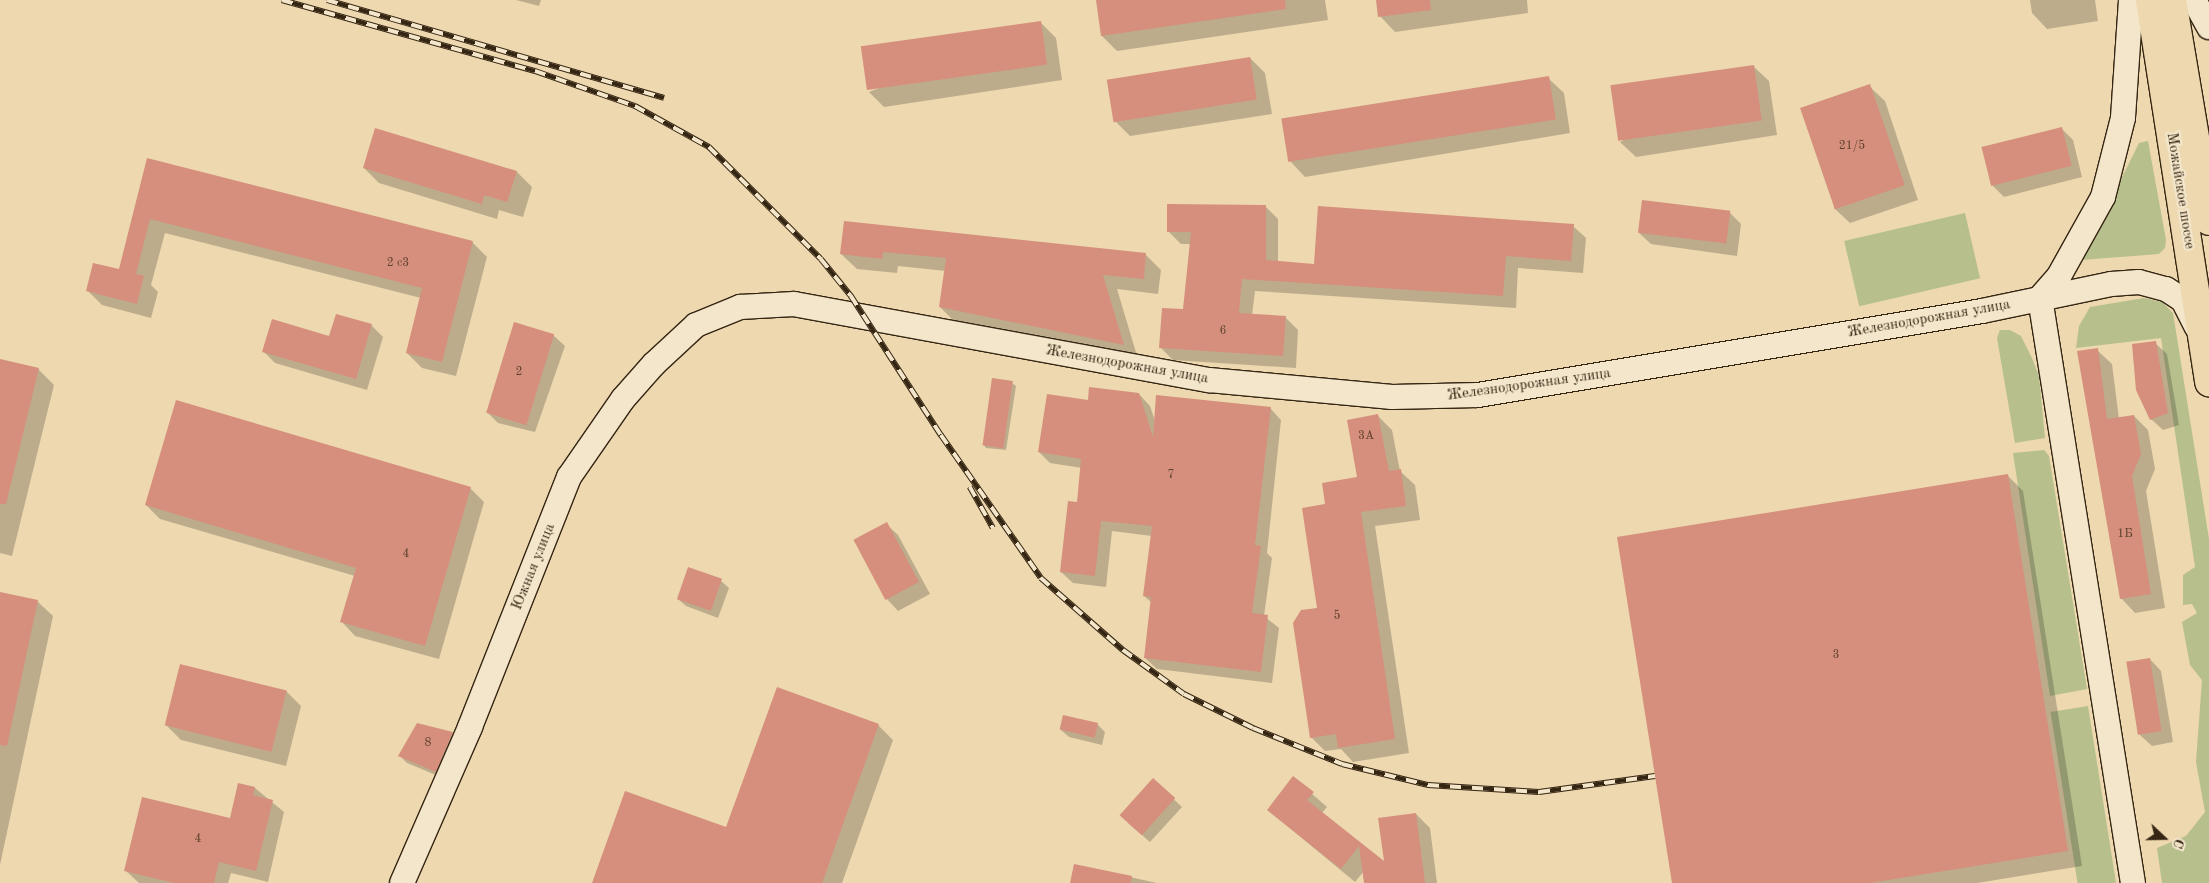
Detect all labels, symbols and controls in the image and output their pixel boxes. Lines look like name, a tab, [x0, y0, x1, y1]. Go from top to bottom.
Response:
street label: Можайское шоссе	[2162, 131, 2198, 251]
house number: 21/5	[1839, 140, 1865, 154]
house number: 2 с3	[387, 257, 409, 271]
street label: Железнодорожная улица	[1846, 296, 2012, 342]
house number: 6	[1220, 325, 1226, 339]
street label: Железнодорожная улица	[1044, 342, 1210, 388]
street label: Железнодорожная улица	[1446, 365, 1612, 405]
house number: 2	[516, 366, 522, 380]
house number: 3А	[1358, 430, 1374, 444]
house number: 7	[1168, 469, 1174, 483]
street label: Южная улица	[508, 521, 560, 613]
house number: 1Б	[2117, 528, 2133, 542]
house number: 4	[403, 548, 409, 562]
house number: 5	[1334, 610, 1340, 624]
house number: 3	[1833, 649, 1839, 663]
house number: 8	[425, 737, 431, 751]
north arrow	[2139, 813, 2189, 863]
house number: 4	[195, 833, 201, 847]
text: С	[2170, 837, 2186, 850]

